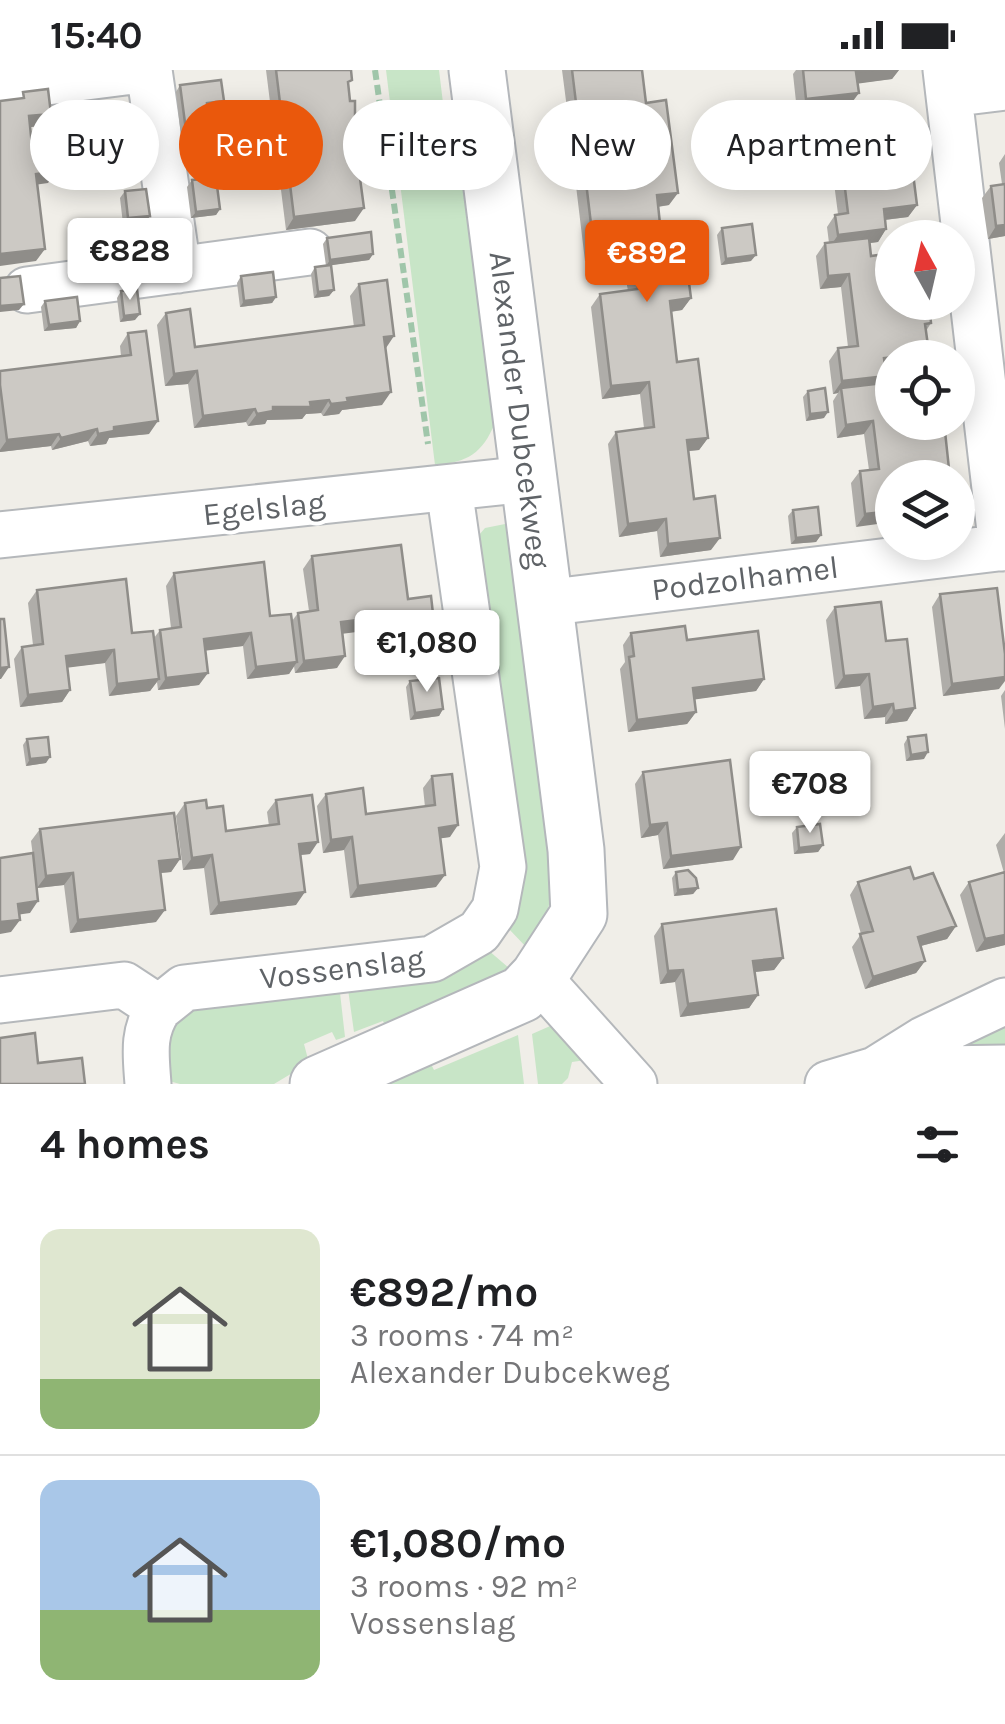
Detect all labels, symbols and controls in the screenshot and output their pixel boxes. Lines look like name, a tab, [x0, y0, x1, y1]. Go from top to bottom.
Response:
text: 15:40	[50, 13, 143, 58]
chip: Buy	[30, 100, 159, 190]
chip: Rent	[179, 100, 323, 190]
chip: Filters	[343, 100, 514, 190]
chip: New	[534, 100, 671, 190]
chip: Apartment	[691, 100, 932, 190]
pin: €828	[71, 218, 189, 303]
pin: €892	[588, 220, 706, 305]
north arrow	[875, 220, 975, 320]
map controls	[875, 220, 975, 560]
text: €828	[89, 232, 171, 269]
text: €892	[607, 234, 687, 271]
street label: Alexander Dubcekweg	[482, 249, 557, 571]
button: locate	[875, 340, 975, 440]
button: layers	[875, 460, 975, 560]
street label: Egelslag	[201, 484, 327, 533]
street label: Podzolhamel	[649, 549, 841, 608]
pin: €1,080	[346, 610, 508, 695]
text: €1,080	[377, 624, 477, 661]
pin: €708	[751, 751, 869, 836]
text: €708	[771, 765, 849, 802]
street label: Vossenslag	[258, 940, 426, 997]
icon: filters	[910, 1117, 965, 1172]
text: 4 homes	[40, 1119, 210, 1169]
text: €892/mo	[350, 1267, 538, 1317]
icon: home	[120, 1269, 240, 1389]
text: 3 rooms · 74 m²	[350, 1317, 574, 1354]
text: Alexander Dubcekweg	[350, 1354, 670, 1391]
text: €1,080/mo	[350, 1518, 566, 1568]
icon: home	[120, 1520, 240, 1640]
text: 3 rooms · 92 m²	[350, 1568, 578, 1605]
text: Vossenslag	[350, 1605, 515, 1642]

